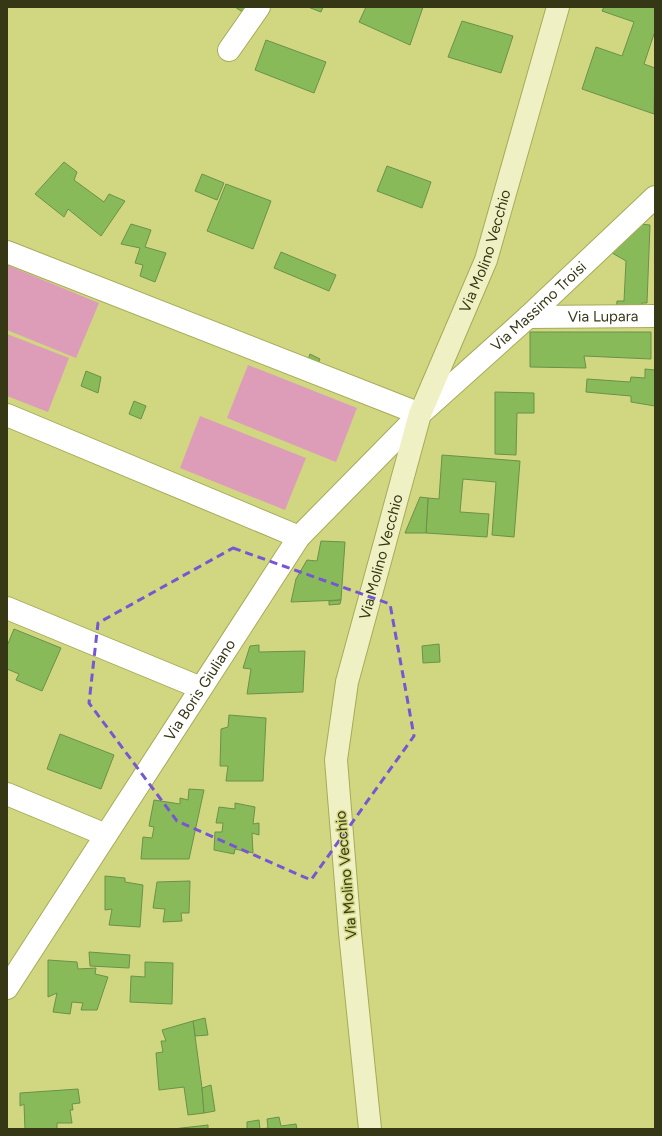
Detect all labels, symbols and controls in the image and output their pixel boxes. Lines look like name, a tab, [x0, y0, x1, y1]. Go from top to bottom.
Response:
street label: Via Molino Vecchio	[456, 187, 515, 315]
street label: Via Massimo Troisi	[487, 258, 590, 355]
street label: Via Lupara	[568, 307, 638, 326]
street label: Via Molino Vecchio	[355, 492, 407, 622]
street label: Via Boris Giuliano	[161, 636, 240, 744]
street label: Via Molino Vecchio	[331, 810, 361, 940]

